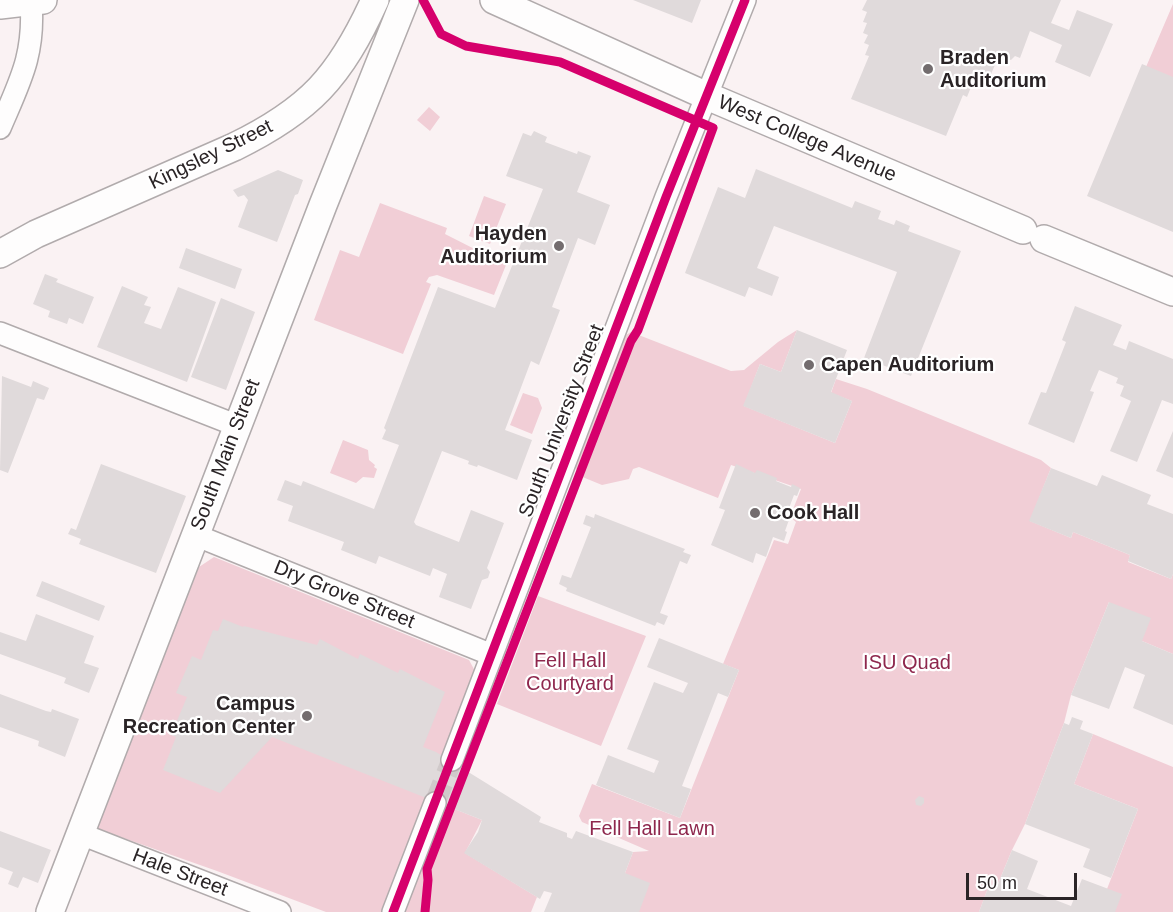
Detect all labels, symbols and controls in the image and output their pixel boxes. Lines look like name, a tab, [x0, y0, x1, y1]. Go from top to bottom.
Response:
place label: Braden Auditorium	[940, 46, 1047, 93]
marker: Braden Auditorium	[921, 62, 935, 76]
street label: West College Avenue	[714, 91, 900, 187]
street label: Kingsley Street	[145, 115, 277, 195]
place label: Hayden Auditorium	[440, 222, 547, 269]
marker: Hayden Auditorium	[552, 239, 566, 253]
street label: South University Street	[514, 321, 610, 521]
place label: Capen Auditorium	[821, 353, 994, 377]
marker: Capen Auditorium	[802, 358, 816, 372]
street label: South Main Street	[186, 376, 266, 534]
place label: Cook Hall	[767, 501, 859, 525]
marker: Cook Hall	[748, 506, 762, 520]
street label: Dry Grove Street	[270, 556, 418, 634]
park label: Fell Hall Courtyard	[526, 649, 614, 696]
park label: ISU Quad	[863, 651, 951, 675]
place label: Campus Recreation Center	[123, 692, 295, 739]
marker: Campus Recreation Center	[300, 709, 314, 723]
park label: Fell Hall Lawn	[589, 817, 715, 841]
street label: Hale Street	[129, 844, 231, 902]
scale bar	[969, 861, 1080, 899]
text: 50 m	[977, 873, 1017, 893]

